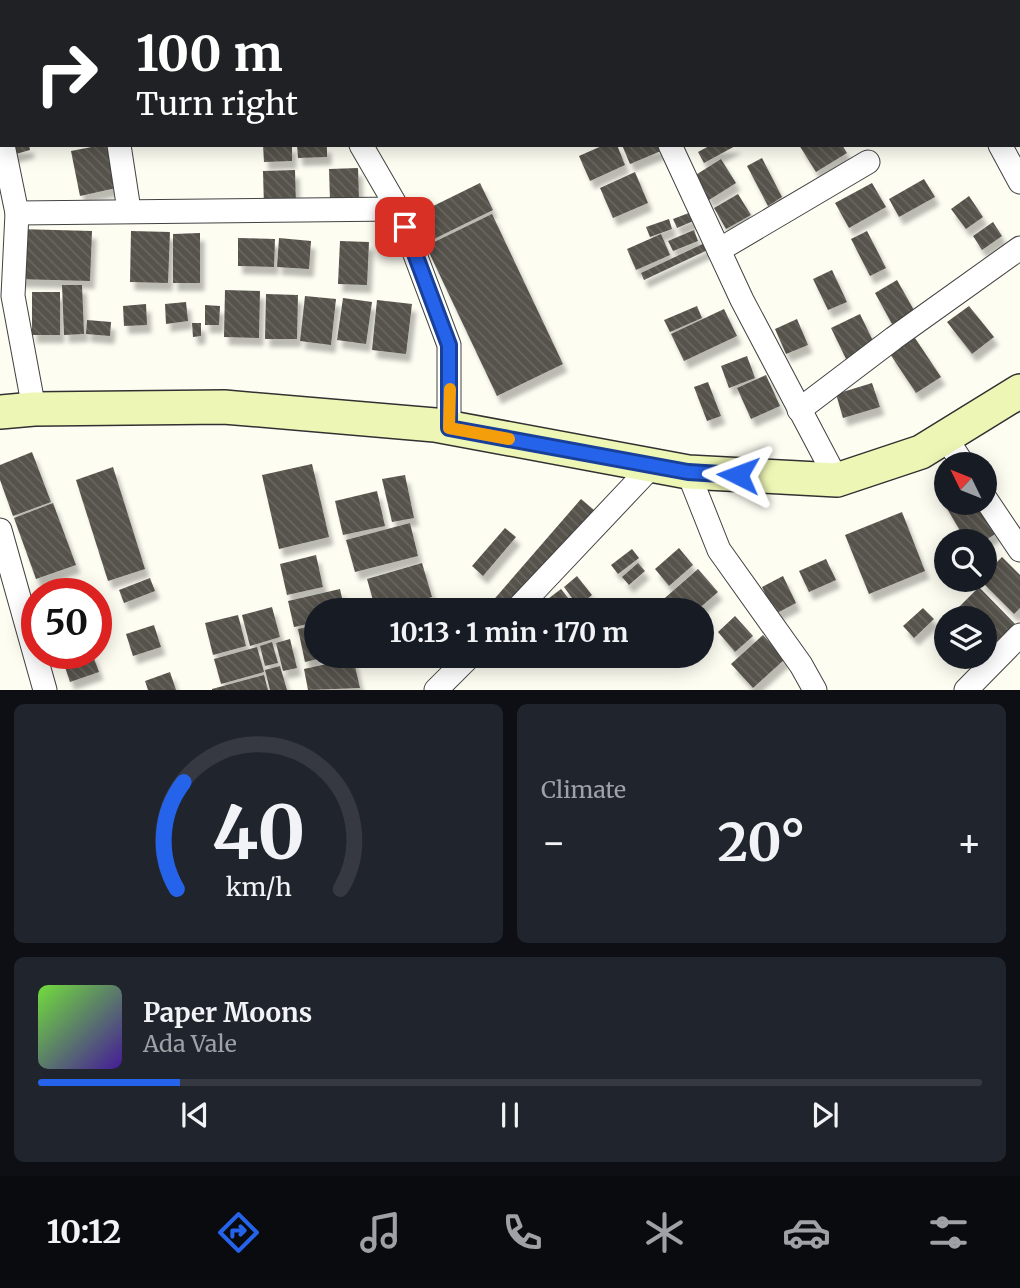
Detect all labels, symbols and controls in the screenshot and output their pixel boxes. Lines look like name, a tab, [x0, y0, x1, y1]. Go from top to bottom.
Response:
text: 100 m	[136, 23, 283, 84]
icon: right	[21, 28, 112, 119]
text: Turn right	[136, 84, 298, 124]
pin	[375, 197, 435, 257]
icon: arrive	[386, 208, 424, 246]
position arrow	[701, 438, 775, 512]
north arrow	[934, 452, 998, 514]
map controls	[934, 452, 997, 669]
button: search	[934, 529, 997, 592]
speed limit sign: 50	[21, 578, 112, 669]
button: layers	[934, 606, 997, 669]
text: 10:13 · 1 min · 170 m	[389, 616, 629, 649]
text: Climate	[541, 775, 626, 804]
text: 40	[212, 788, 305, 880]
text: 20°	[717, 810, 806, 875]
text: −	[541, 819, 566, 866]
text: +	[957, 819, 982, 866]
text: km/h	[225, 871, 292, 903]
text: Paper Moons	[143, 996, 312, 1029]
text: Ada Vale	[143, 1029, 237, 1058]
icon: previous	[176, 1096, 214, 1134]
icon: pause	[491, 1096, 529, 1134]
icon: next	[806, 1096, 844, 1134]
icon: directions	[214, 1208, 263, 1257]
icon: music	[356, 1208, 405, 1257]
icon: phone	[498, 1208, 547, 1257]
icon: climate	[640, 1208, 689, 1257]
icon: car	[782, 1208, 831, 1257]
icon: filters	[924, 1208, 973, 1257]
text: 10:12	[47, 1212, 121, 1252]

